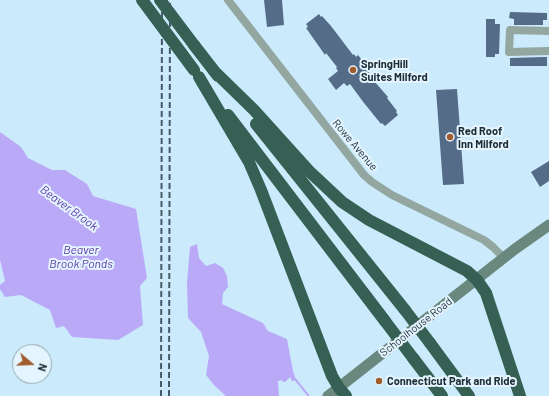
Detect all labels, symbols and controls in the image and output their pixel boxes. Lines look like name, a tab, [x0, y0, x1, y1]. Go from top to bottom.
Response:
place label: SpringHill Suites Milford	[361, 57, 428, 83]
marker: SpringHill Suites Milford	[348, 65, 358, 75]
street label: Rowe Avenue	[330, 117, 380, 173]
place label: Red Roof Inn Milford	[458, 124, 509, 150]
marker: Red Roof Inn Milford	[445, 132, 455, 142]
water label: Beaver Brook	[37, 182, 101, 234]
water label: Beaver Brook Ponds	[49, 243, 113, 271]
street label: Schoolhouse Road	[377, 295, 455, 359]
north arrow	[12, 344, 52, 384]
text: N	[36, 362, 50, 373]
place label: Connecticut Park and Ride	[387, 374, 516, 388]
marker: Connecticut Park and Ride	[374, 376, 384, 386]

